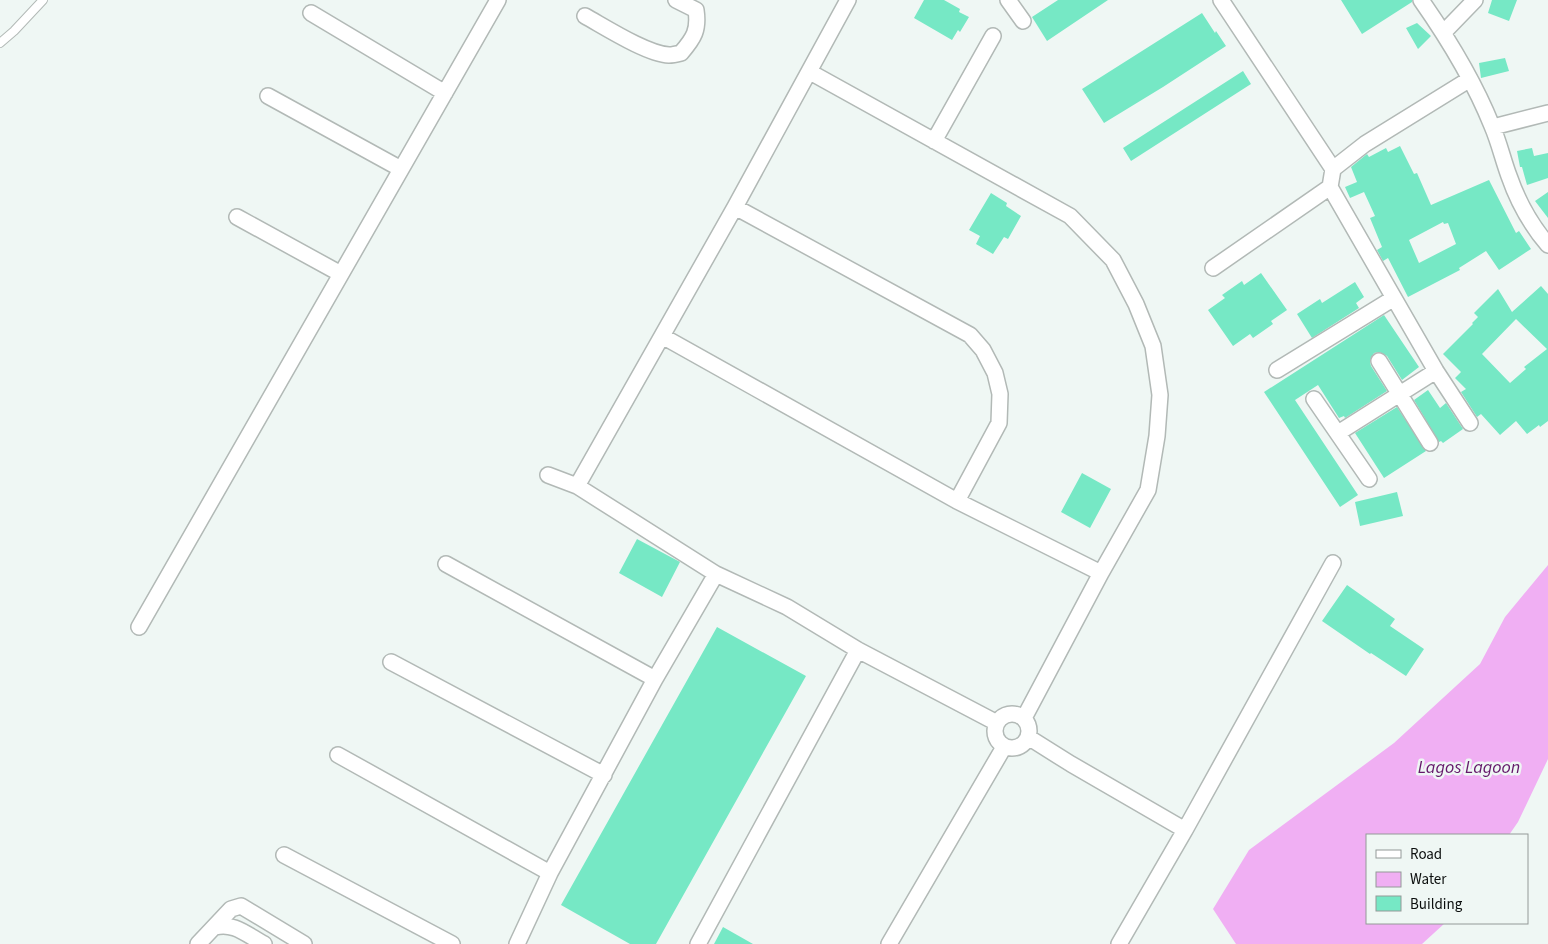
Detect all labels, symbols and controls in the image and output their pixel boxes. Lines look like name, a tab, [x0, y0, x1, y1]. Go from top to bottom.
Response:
water label: Lagos Lagoon	[1418, 755, 1520, 780]
legend	[1366, 834, 1528, 924]
text: Road	[1410, 844, 1442, 865]
text: Water	[1410, 869, 1447, 890]
text: Building	[1410, 894, 1463, 915]

